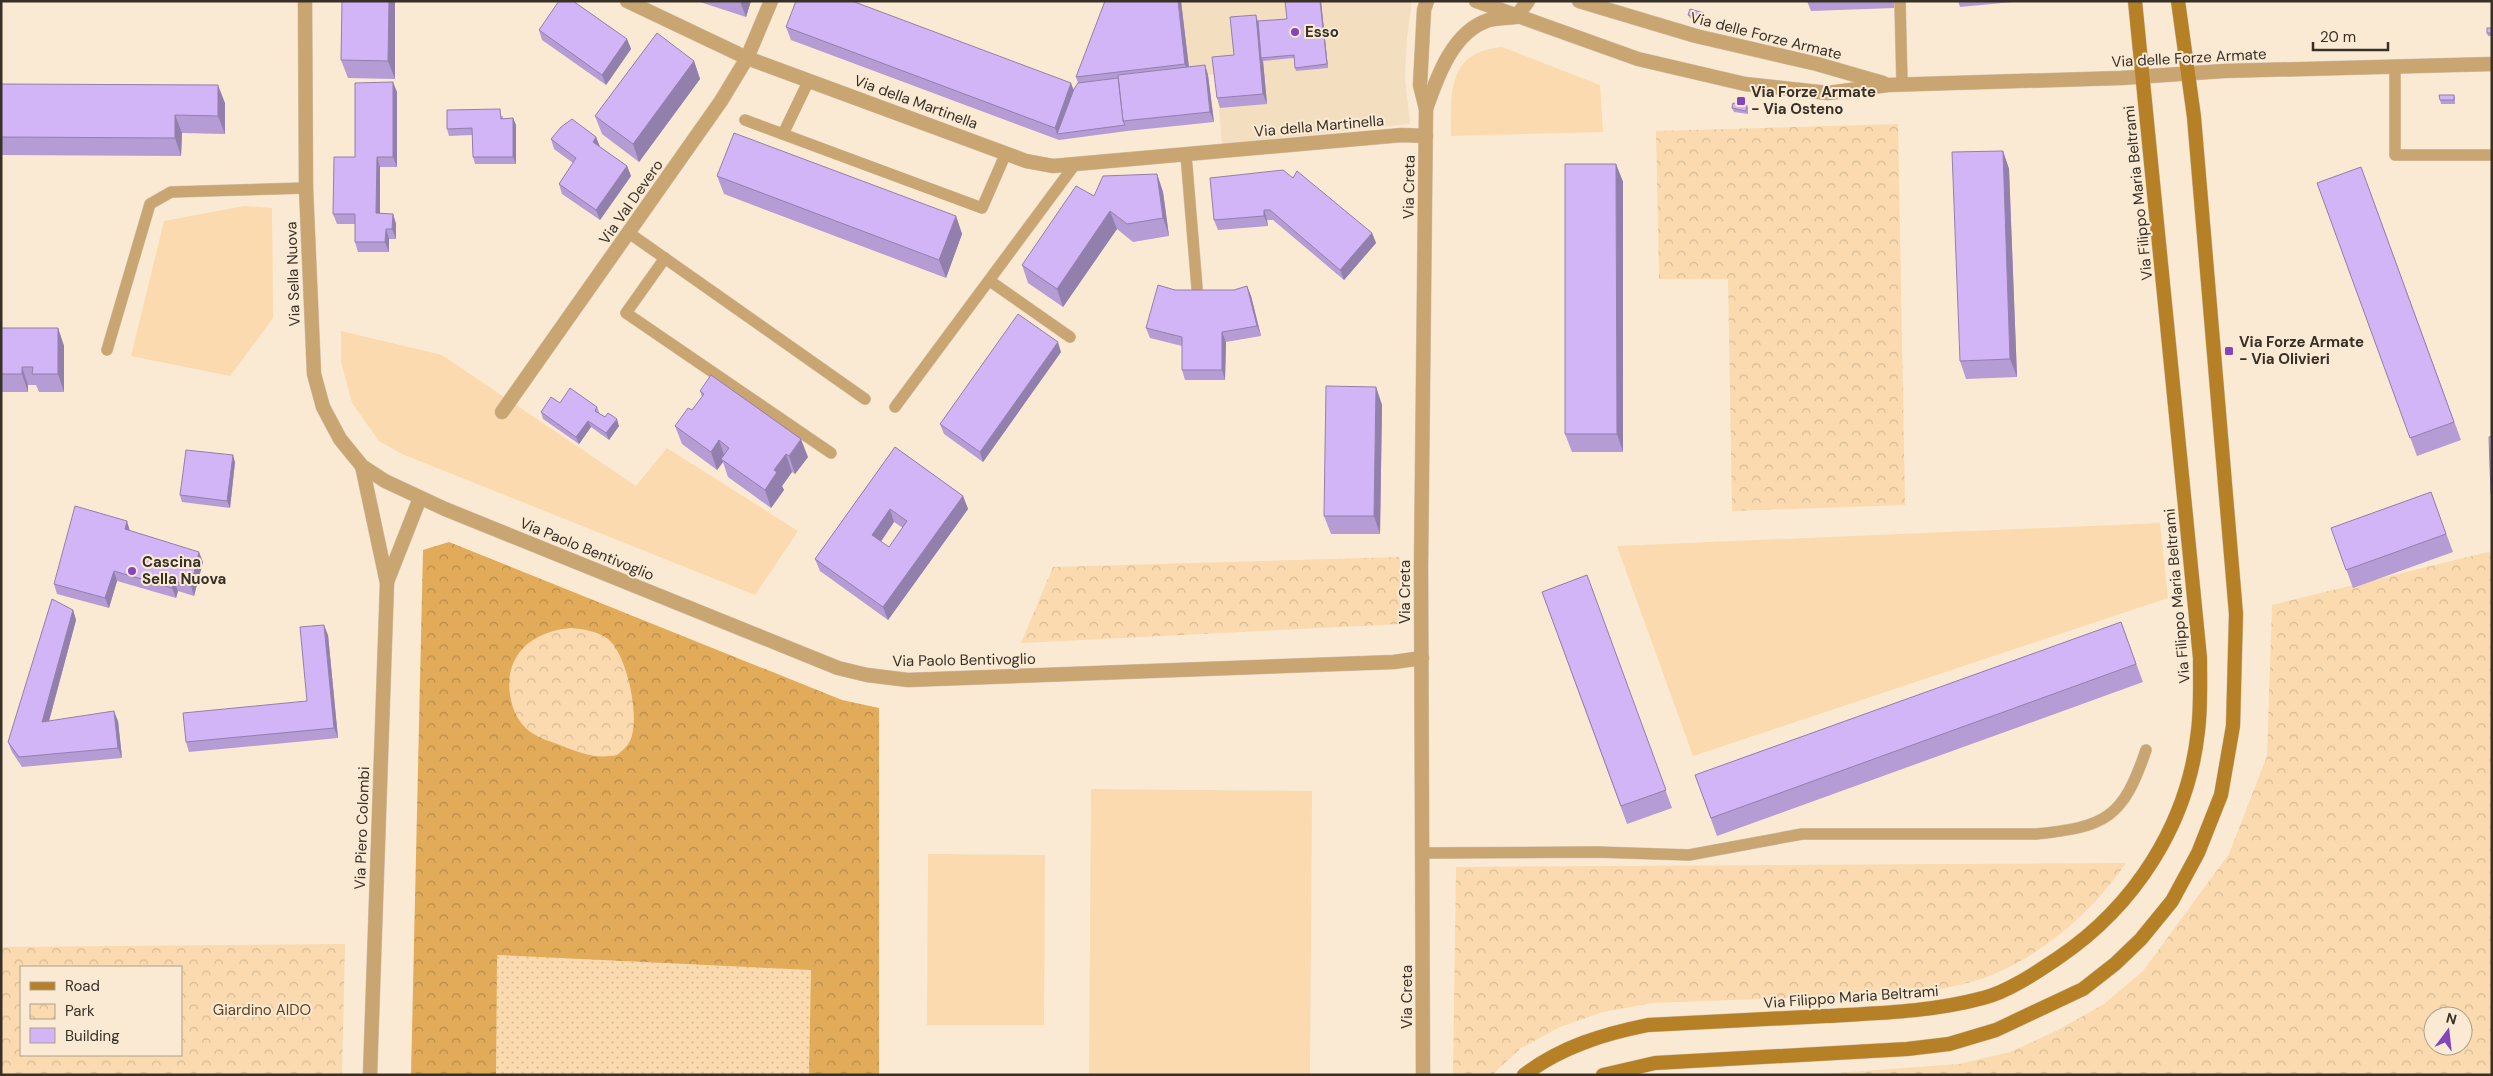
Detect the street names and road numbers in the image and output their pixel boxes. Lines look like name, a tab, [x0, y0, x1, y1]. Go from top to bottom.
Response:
street label: Via delle Forze Armate	[1688, 7, 1844, 65]
street label: Via delle Forze Armate	[2111, 44, 2267, 72]
street label: Via della Martinella	[851, 70, 981, 134]
street label: Via Filippo Maria Beltrami	[2119, 105, 2157, 281]
street label: Via della Martinella	[1253, 110, 1385, 142]
street label: Via Creta	[1398, 155, 1420, 219]
street label: Via Val Devero	[594, 156, 668, 248]
street label: Via Sella Nuova	[281, 221, 305, 327]
street label: Via Filippo Maria Beltrami	[2159, 508, 2195, 684]
street label: Via Paolo Bentivoglio	[517, 513, 657, 585]
street label: Via Creta	[1395, 560, 1415, 624]
street label: Via Paolo Bentivoglio	[892, 649, 1036, 671]
street label: Via Piero Colombi	[350, 766, 374, 890]
street label: Via Creta	[1397, 965, 1417, 1029]
street label: Via Filippo Maria Beltrami	[1763, 981, 1939, 1013]

